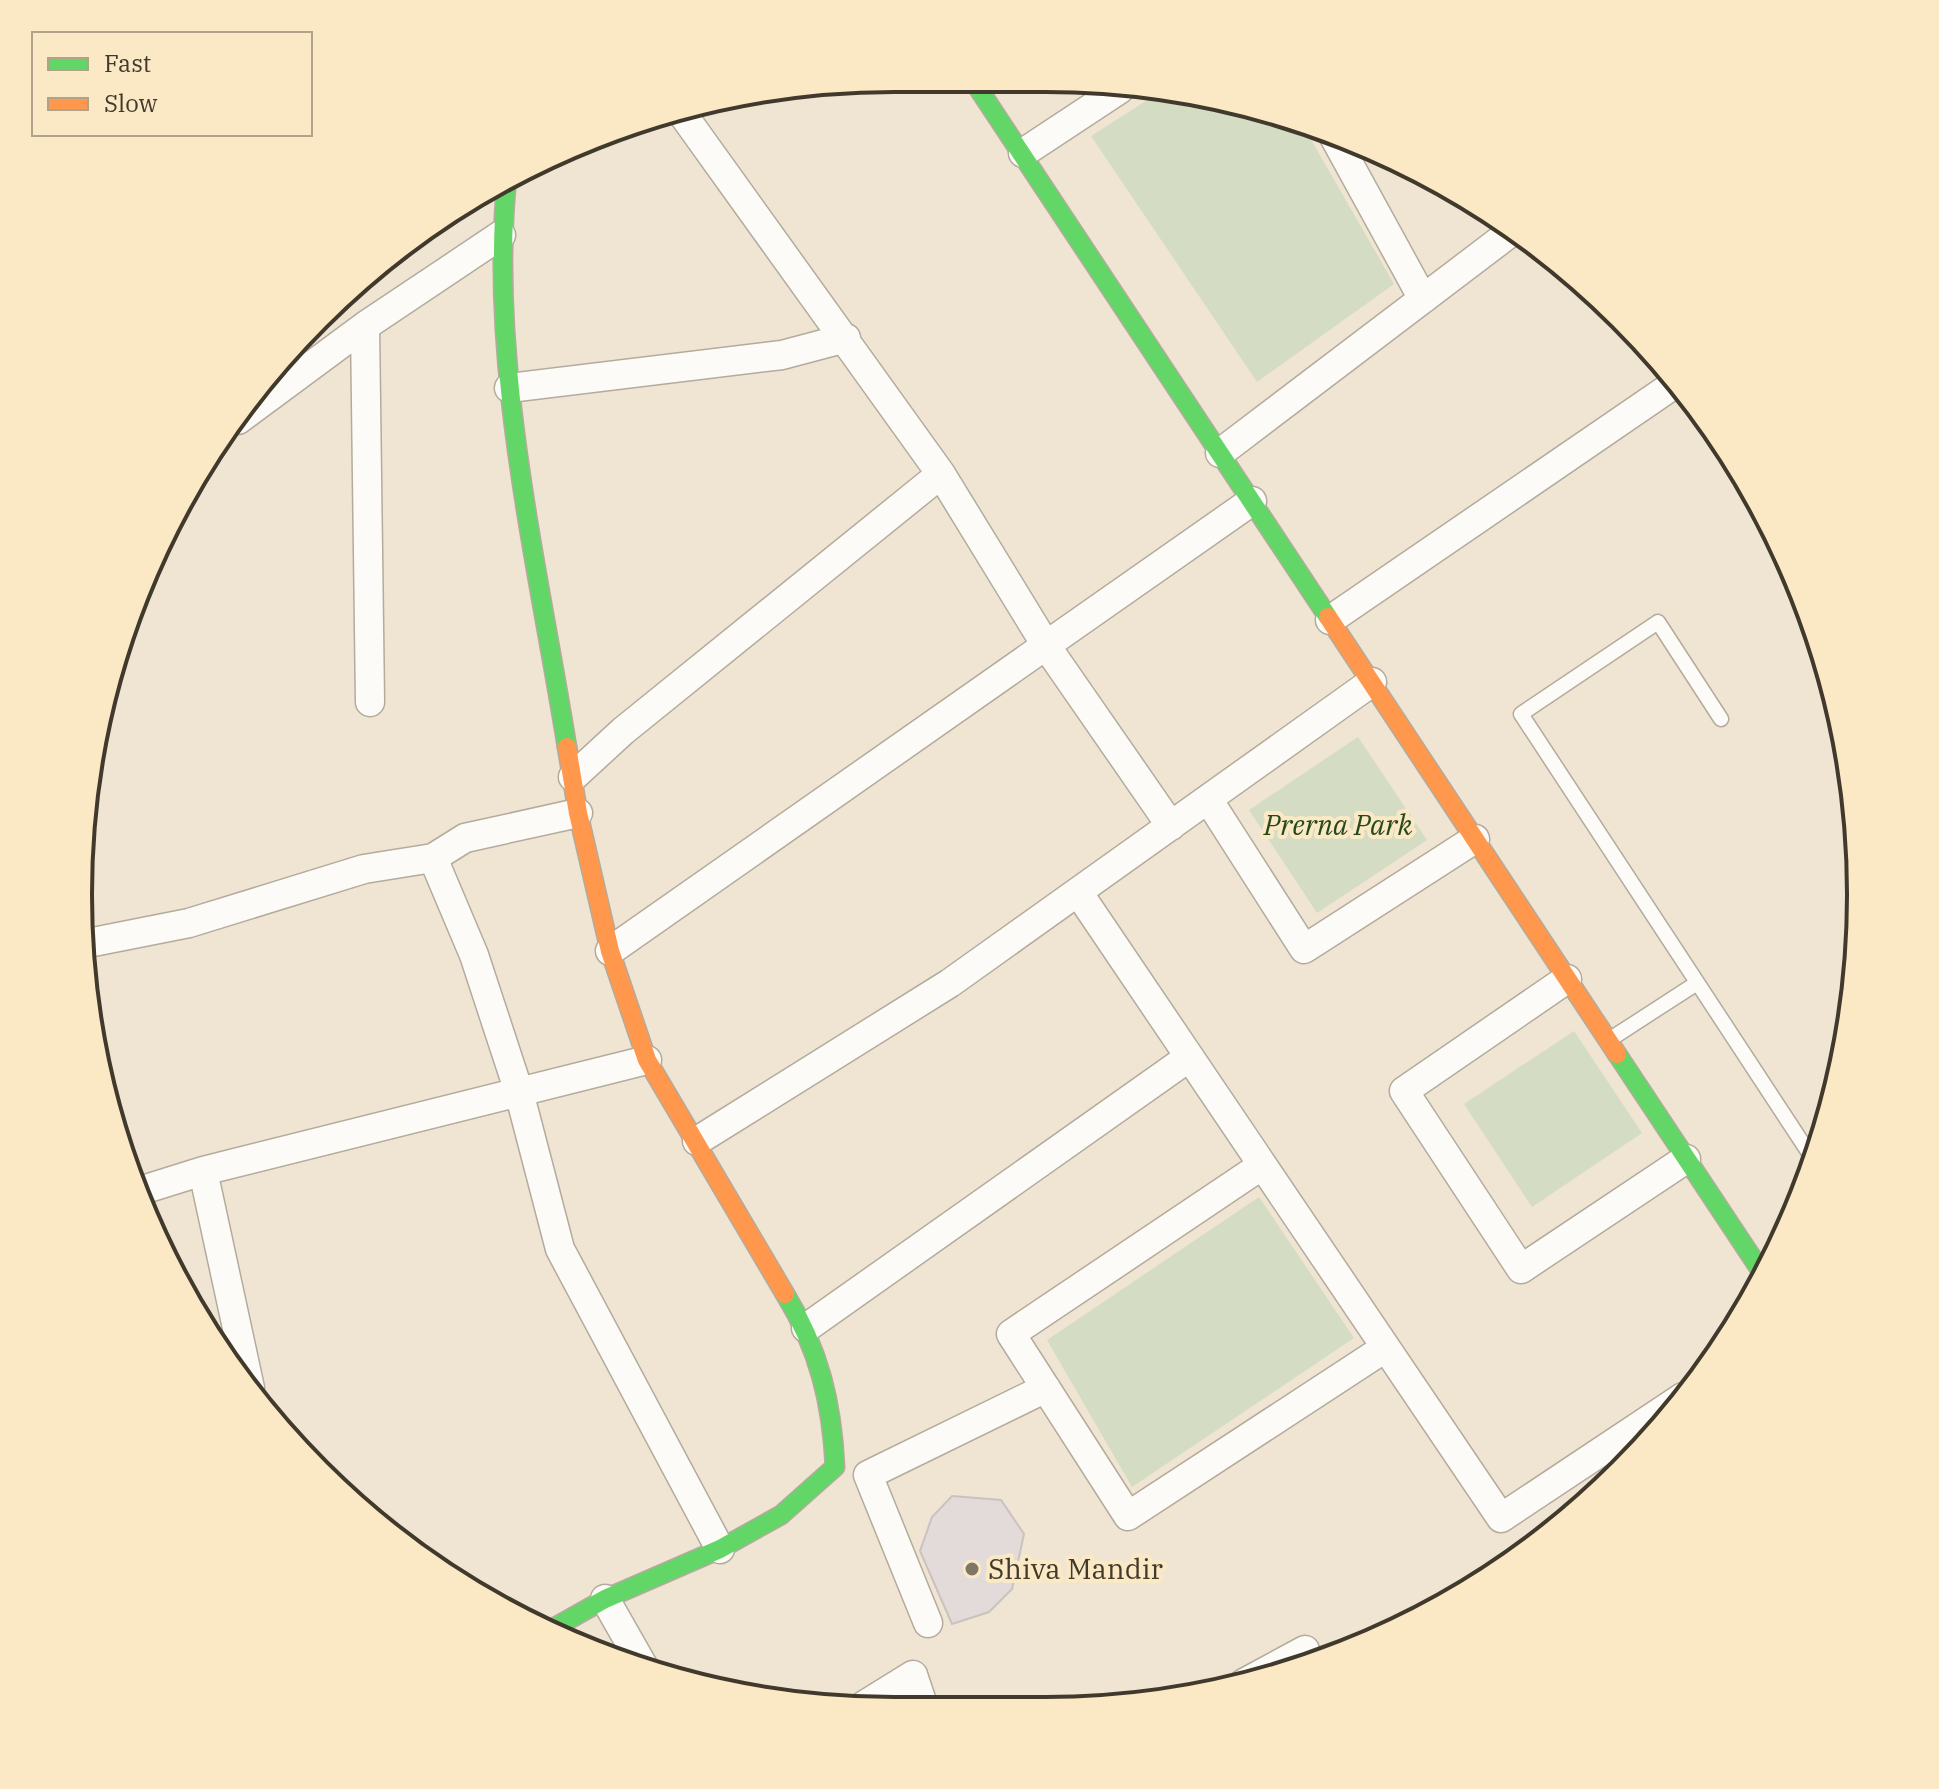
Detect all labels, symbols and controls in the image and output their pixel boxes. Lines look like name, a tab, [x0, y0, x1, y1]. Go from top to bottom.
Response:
legend	[32, 32, 312, 136]
text: Fast	[104, 47, 151, 79]
text: Slow	[104, 87, 158, 119]
park label: Prerna Park	[1263, 806, 1412, 843]
place label: Shiva Mandir	[988, 1550, 1164, 1587]
marker: Shiva Mandir	[963, 1560, 981, 1578]

